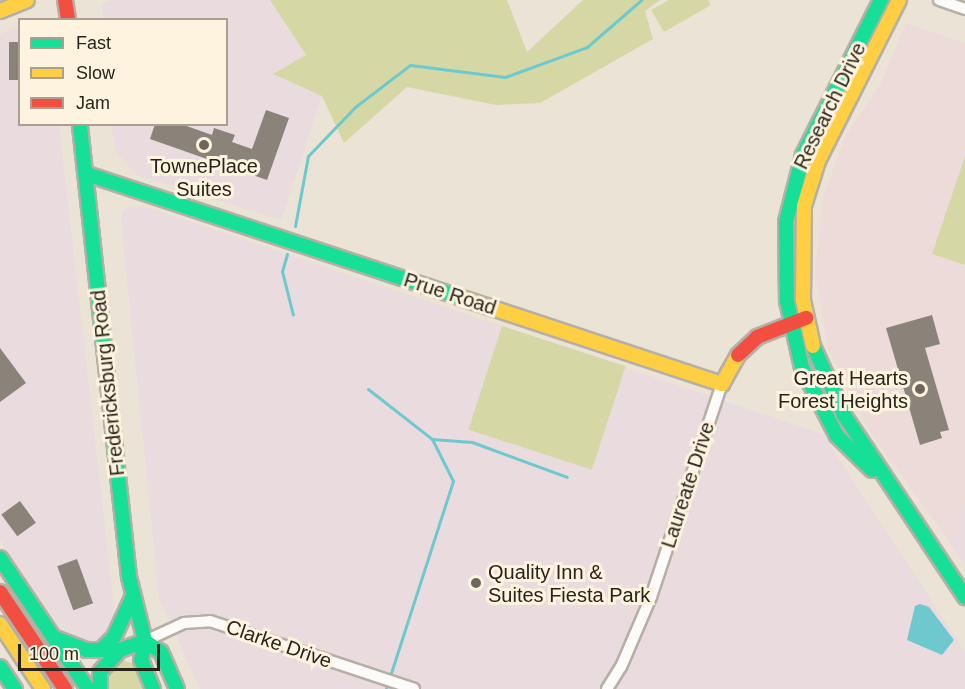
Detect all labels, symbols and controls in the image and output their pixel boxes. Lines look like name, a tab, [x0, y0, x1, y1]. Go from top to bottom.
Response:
legend	[18, 18, 228, 126]
text: Fast	[76, 33, 111, 53]
street label: Research Drive	[789, 39, 871, 173]
text: Slow	[76, 63, 115, 83]
text: Jam	[76, 93, 110, 113]
marker: TownePlace Suites	[197, 138, 211, 152]
place label: TownePlace Suites	[150, 154, 258, 201]
street label: Prue Road	[401, 268, 499, 320]
street label: Fredericksburg Road	[86, 289, 130, 477]
place label: Great Hearts Forest Heights	[778, 366, 908, 413]
marker: Great Hearts Forest Heights	[913, 382, 927, 396]
street label: Laureate Drive	[656, 419, 720, 551]
place label: Quality Inn & Suites Fiesta Park	[488, 560, 650, 607]
marker: Quality Inn & Suites Fiesta Park	[469, 576, 483, 590]
street label: Clarke Drive	[223, 615, 335, 673]
scale bar	[21, 632, 164, 670]
text: 100 m	[29, 644, 79, 664]

